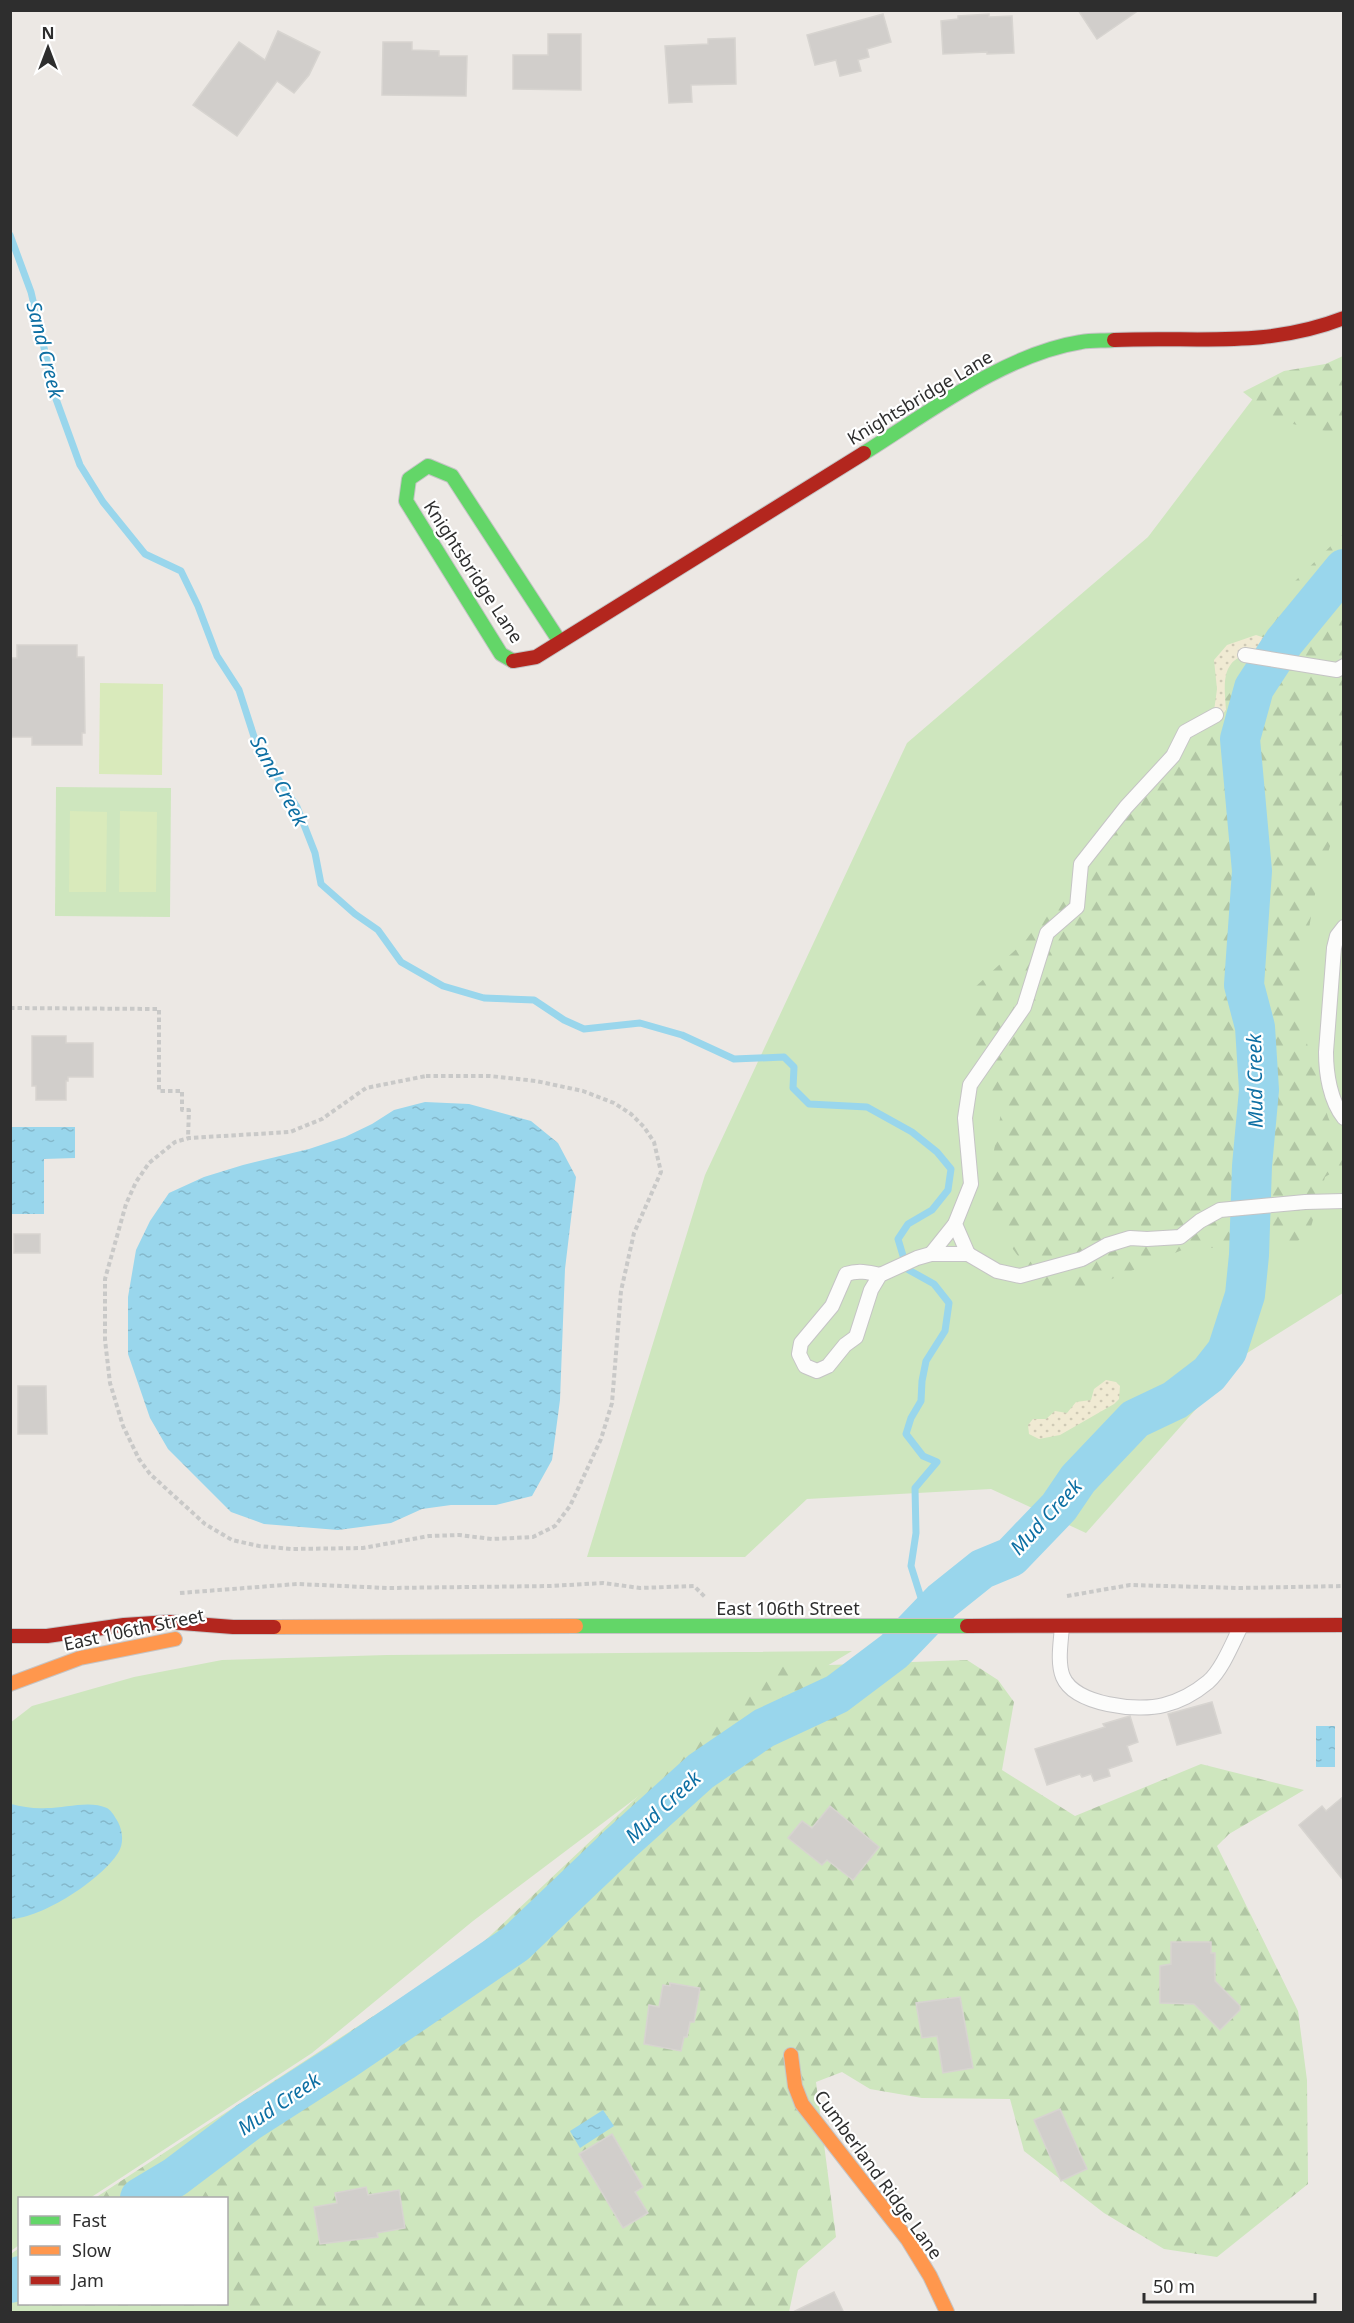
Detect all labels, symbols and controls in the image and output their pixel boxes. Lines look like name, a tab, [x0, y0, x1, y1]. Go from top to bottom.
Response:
north arrow	[18, 18, 78, 78]
text: N	[41, 22, 55, 44]
water label: Sand Creek	[20, 299, 71, 402]
street label: Knightsbridge Lane	[843, 344, 996, 450]
street label: Knightsbridge Lane	[419, 496, 529, 647]
water label: Sand Creek	[244, 731, 315, 832]
water label: Mud Creek	[1240, 1033, 1269, 1128]
water label: Mud Creek	[1004, 1472, 1088, 1560]
street label: East 106th Street	[716, 1596, 860, 1620]
street label: East 106th Street	[61, 1602, 207, 1656]
water label: Mud Creek	[619, 1764, 707, 1849]
water label: Mud Creek	[232, 2065, 326, 2141]
street label: Cumberland Ridge Lane	[809, 2085, 948, 2264]
legend	[18, 2197, 228, 2305]
text: Fast	[72, 2208, 107, 2232]
text: Slow	[72, 2238, 111, 2262]
scale bar	[1144, 2266, 1315, 2304]
text: Jam	[70, 2268, 104, 2292]
text: 50 m	[1153, 2274, 1195, 2298]

